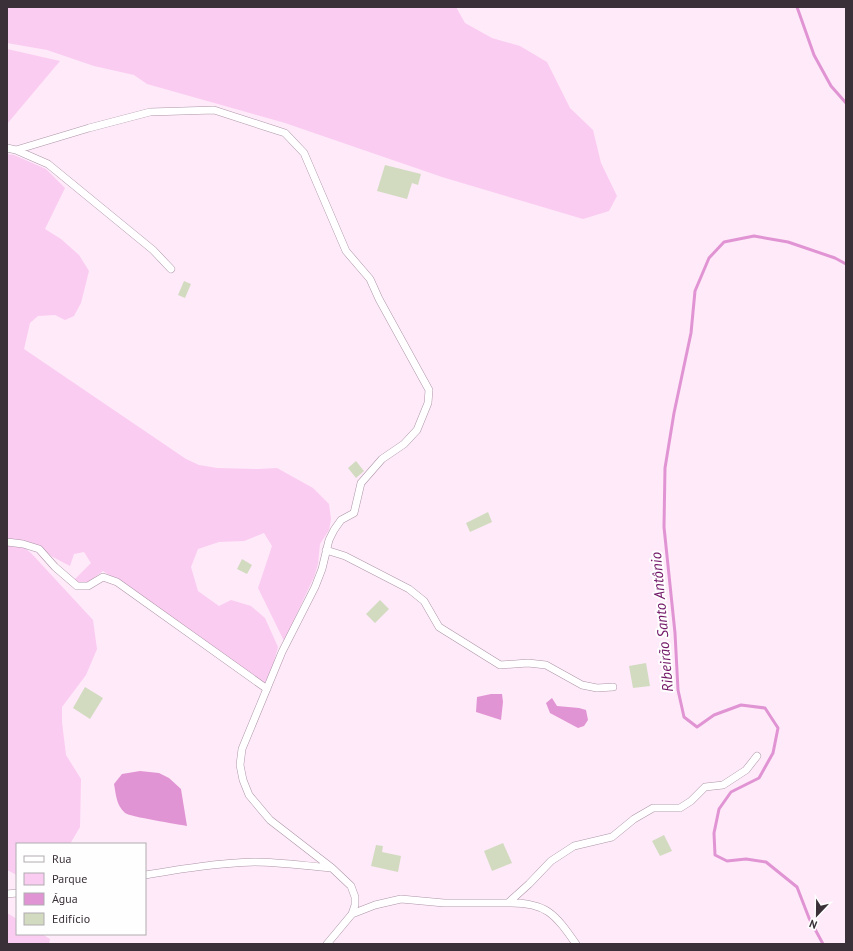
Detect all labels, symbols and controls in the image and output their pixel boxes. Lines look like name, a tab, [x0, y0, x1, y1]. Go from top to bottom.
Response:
water label: Ribeirão Santo Antônio	[646, 551, 677, 693]
legend	[16, 843, 146, 935]
text: Rua	[52, 851, 71, 866]
text: Parque	[52, 871, 87, 886]
text: Água	[52, 891, 78, 906]
north arrow	[797, 895, 837, 935]
text: Edifício	[52, 911, 90, 926]
text: N	[807, 916, 819, 932]

